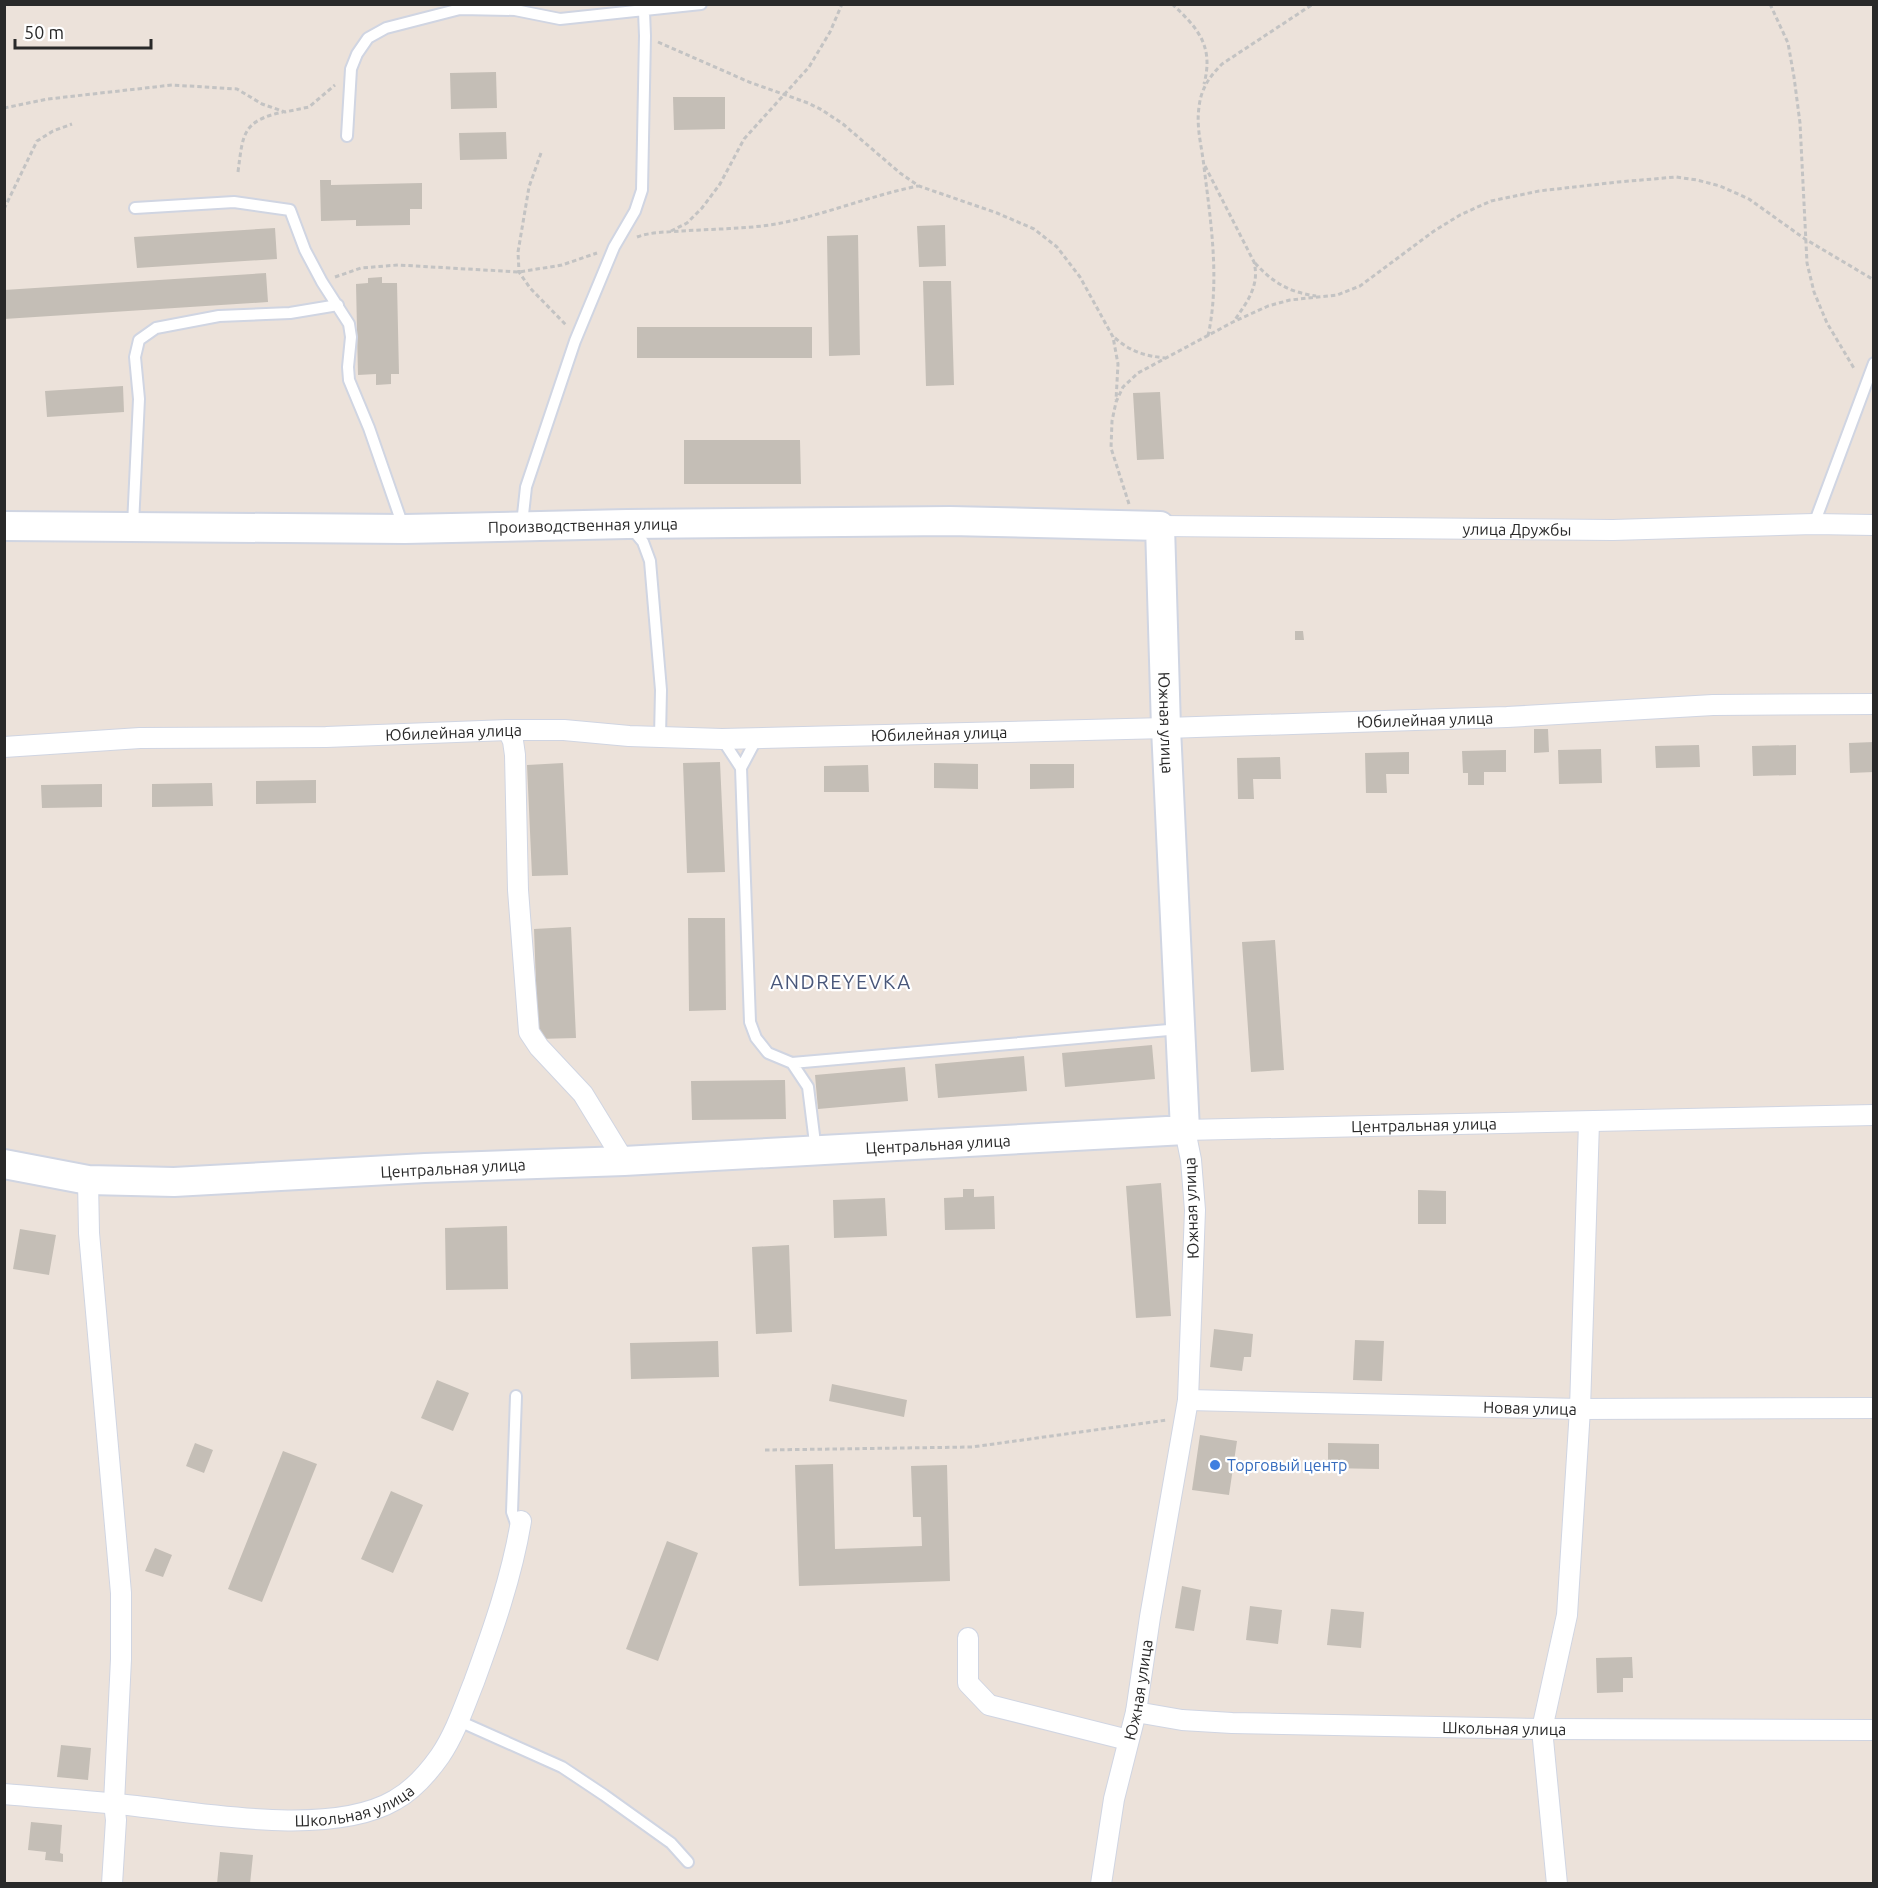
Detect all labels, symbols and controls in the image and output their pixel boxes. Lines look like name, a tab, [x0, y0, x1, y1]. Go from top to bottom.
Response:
scale bar	[15, 12, 152, 50]
text: 50 m	[24, 22, 64, 42]
street label: Производственная улица	[488, 515, 678, 536]
street label: улица Дружбы	[1462, 520, 1572, 539]
street label: Южная улица	[1155, 672, 1177, 774]
street label: Юбилейная улица	[1356, 708, 1494, 731]
street label: Юбилейная улица	[385, 721, 522, 744]
street label: Юбилейная улица	[871, 723, 1008, 744]
district label: ANDREYEVKA	[770, 970, 912, 993]
street label: Центральная улица	[1351, 1114, 1497, 1135]
street label: Центральная улица	[865, 1131, 1011, 1157]
street label: Центральная улица	[380, 1155, 526, 1181]
street label: Южная улица	[1180, 1157, 1202, 1259]
street label: Новая улица	[1483, 1398, 1577, 1418]
place label: Торговый центр	[1227, 1456, 1347, 1474]
marker: Торговый центр	[1208, 1458, 1222, 1472]
street label: Южная улица	[1120, 1638, 1156, 1742]
street label: Школьная улица	[1442, 1718, 1566, 1738]
street label: Школьная улица	[294, 1781, 418, 1829]

